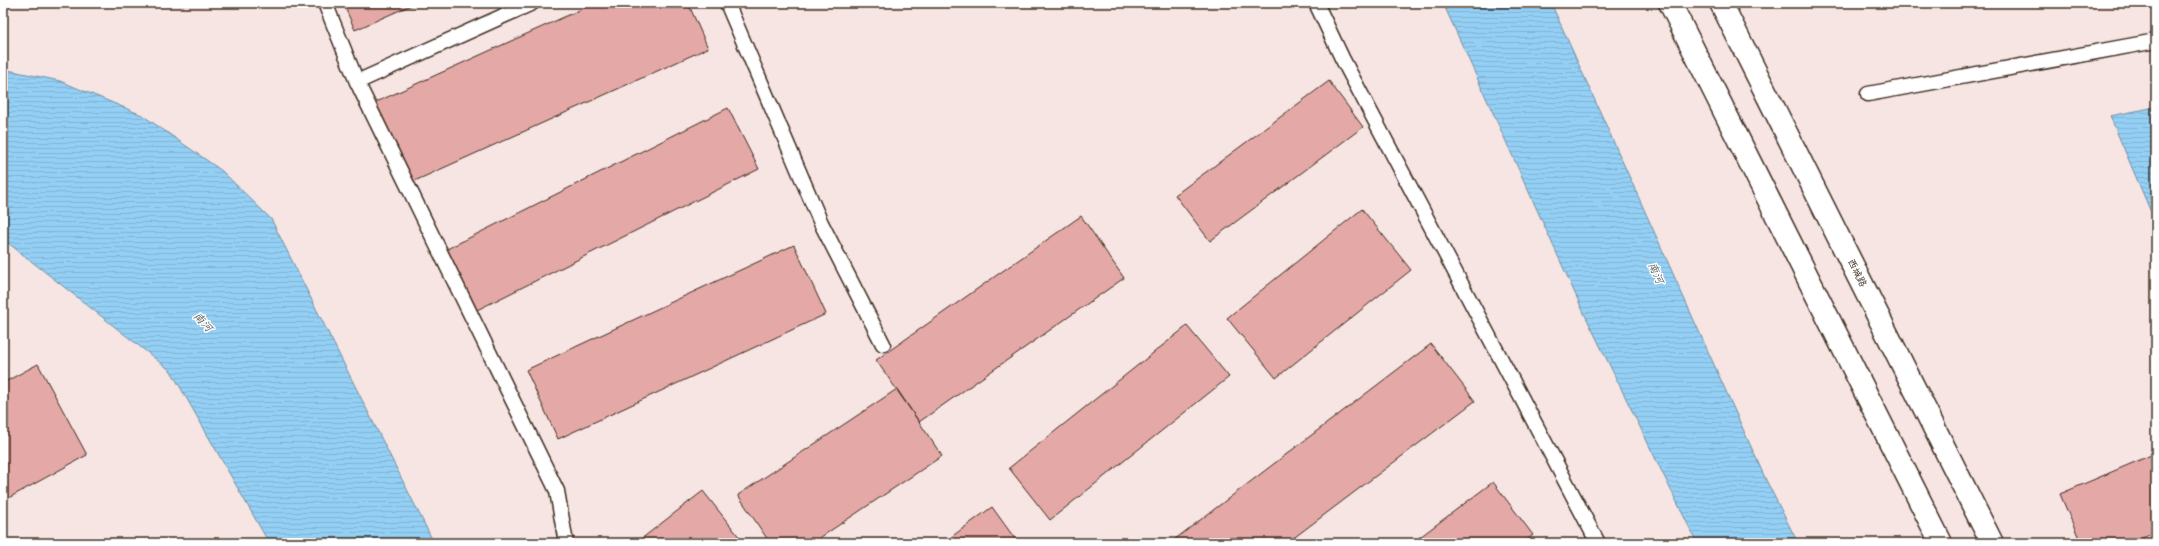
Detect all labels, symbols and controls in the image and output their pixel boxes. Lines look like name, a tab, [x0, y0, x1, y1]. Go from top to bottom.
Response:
street label: 西城路	[1845, 257, 1869, 289]
water label: 南河	[1646, 260, 1667, 288]
water label: 南河	[191, 309, 217, 336]

